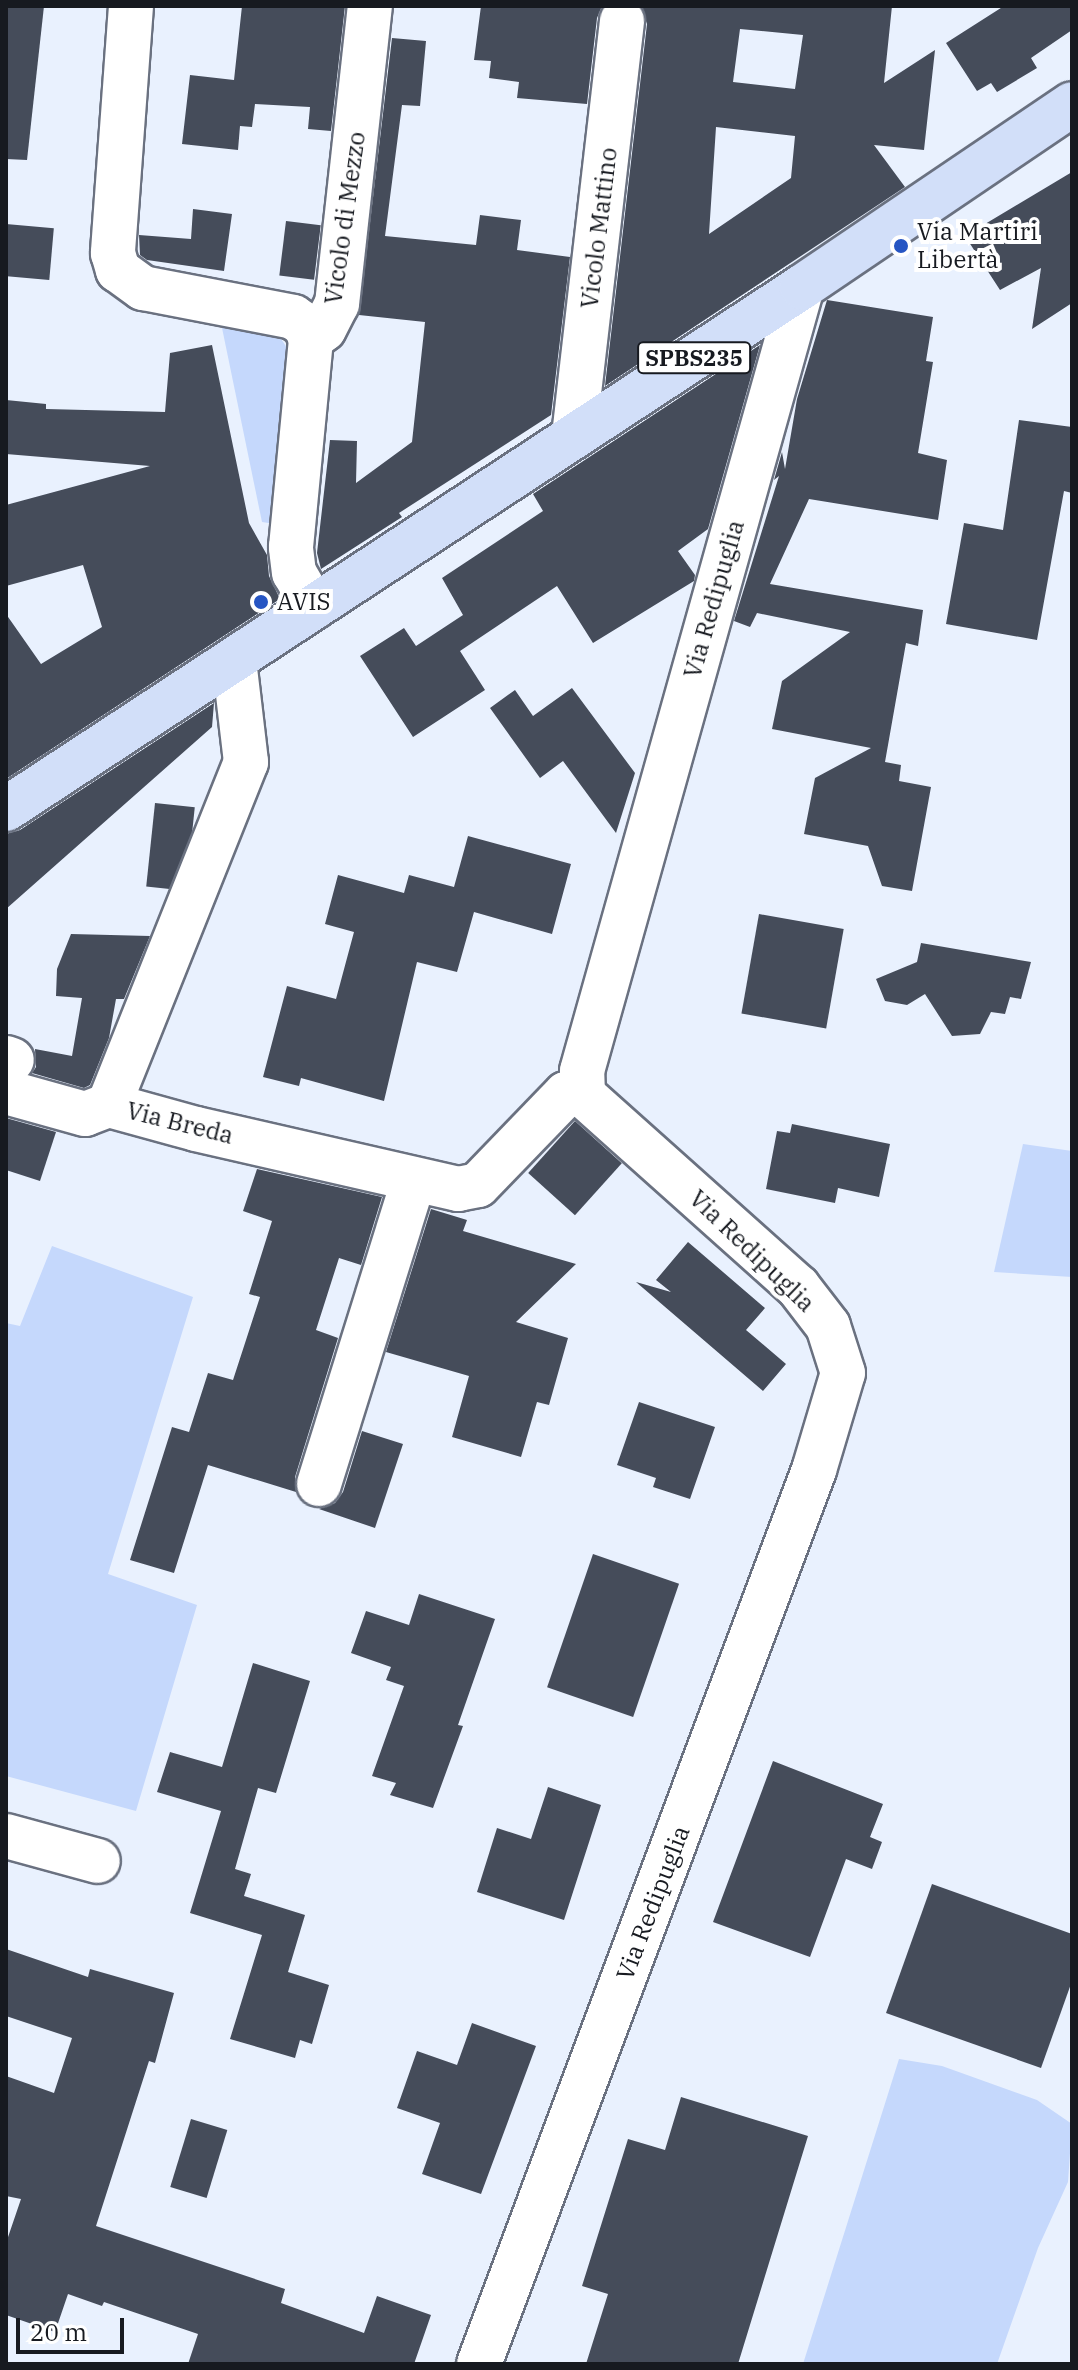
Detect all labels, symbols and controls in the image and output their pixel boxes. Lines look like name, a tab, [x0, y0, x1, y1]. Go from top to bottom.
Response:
street label: Vicolo di Mezzo	[319, 130, 371, 306]
street label: Vicolo Mattino	[575, 146, 623, 310]
place label: Via Martiri Libertà	[917, 218, 1038, 274]
marker: Via Martiri Libertà	[892, 237, 910, 255]
road number: SPBS235	[636, 340, 752, 376]
street label: Via Redipuglia	[678, 517, 750, 681]
place label: AVIS	[277, 588, 331, 616]
marker: AVIS	[252, 593, 270, 611]
street label: Via Breda	[124, 1096, 236, 1150]
street label: Via Redipuglia	[683, 1184, 821, 1318]
street label: Via Redipuglia	[610, 1822, 696, 1984]
scale bar	[20, 2302, 128, 2352]
text: 20 m	[30, 2316, 87, 2348]

